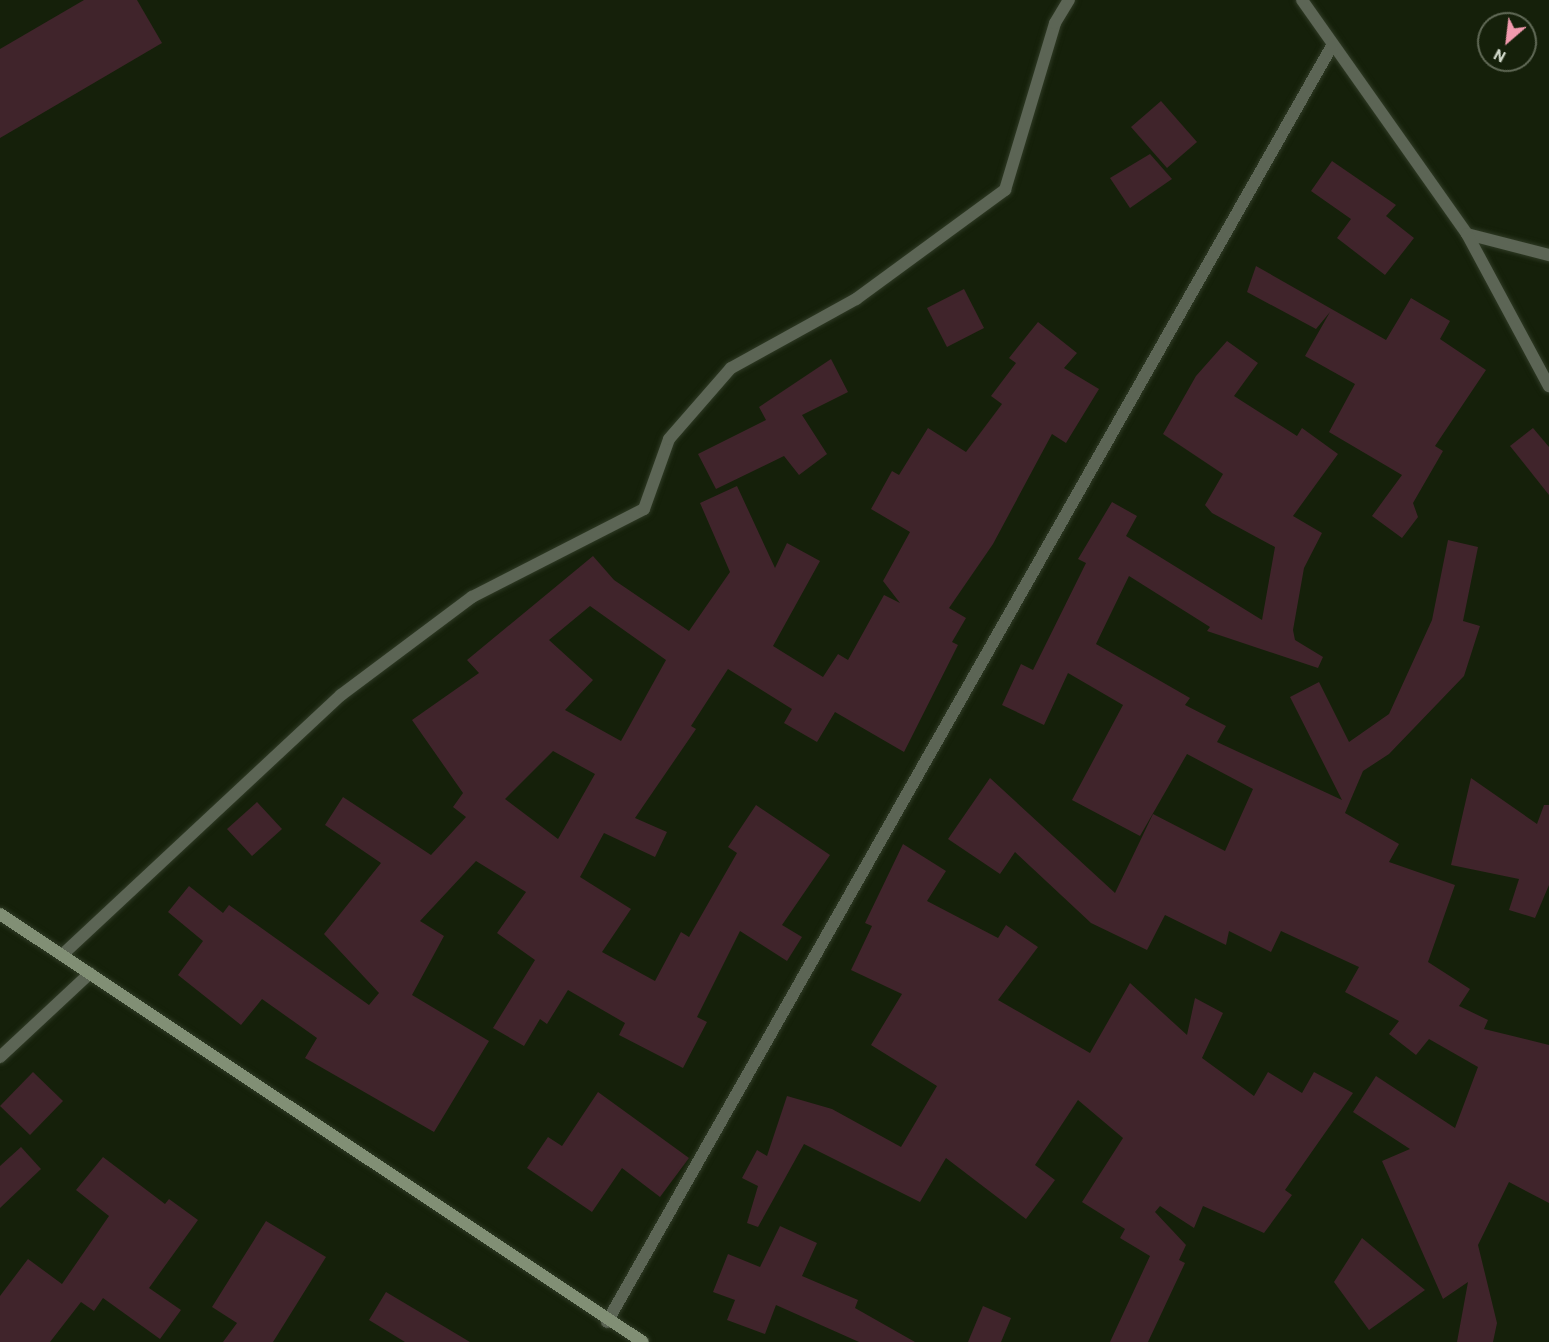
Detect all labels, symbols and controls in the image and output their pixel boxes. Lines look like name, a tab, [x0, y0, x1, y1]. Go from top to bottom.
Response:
north arrow	[1477, 12, 1537, 72]
text: N	[1490, 46, 1508, 67]

